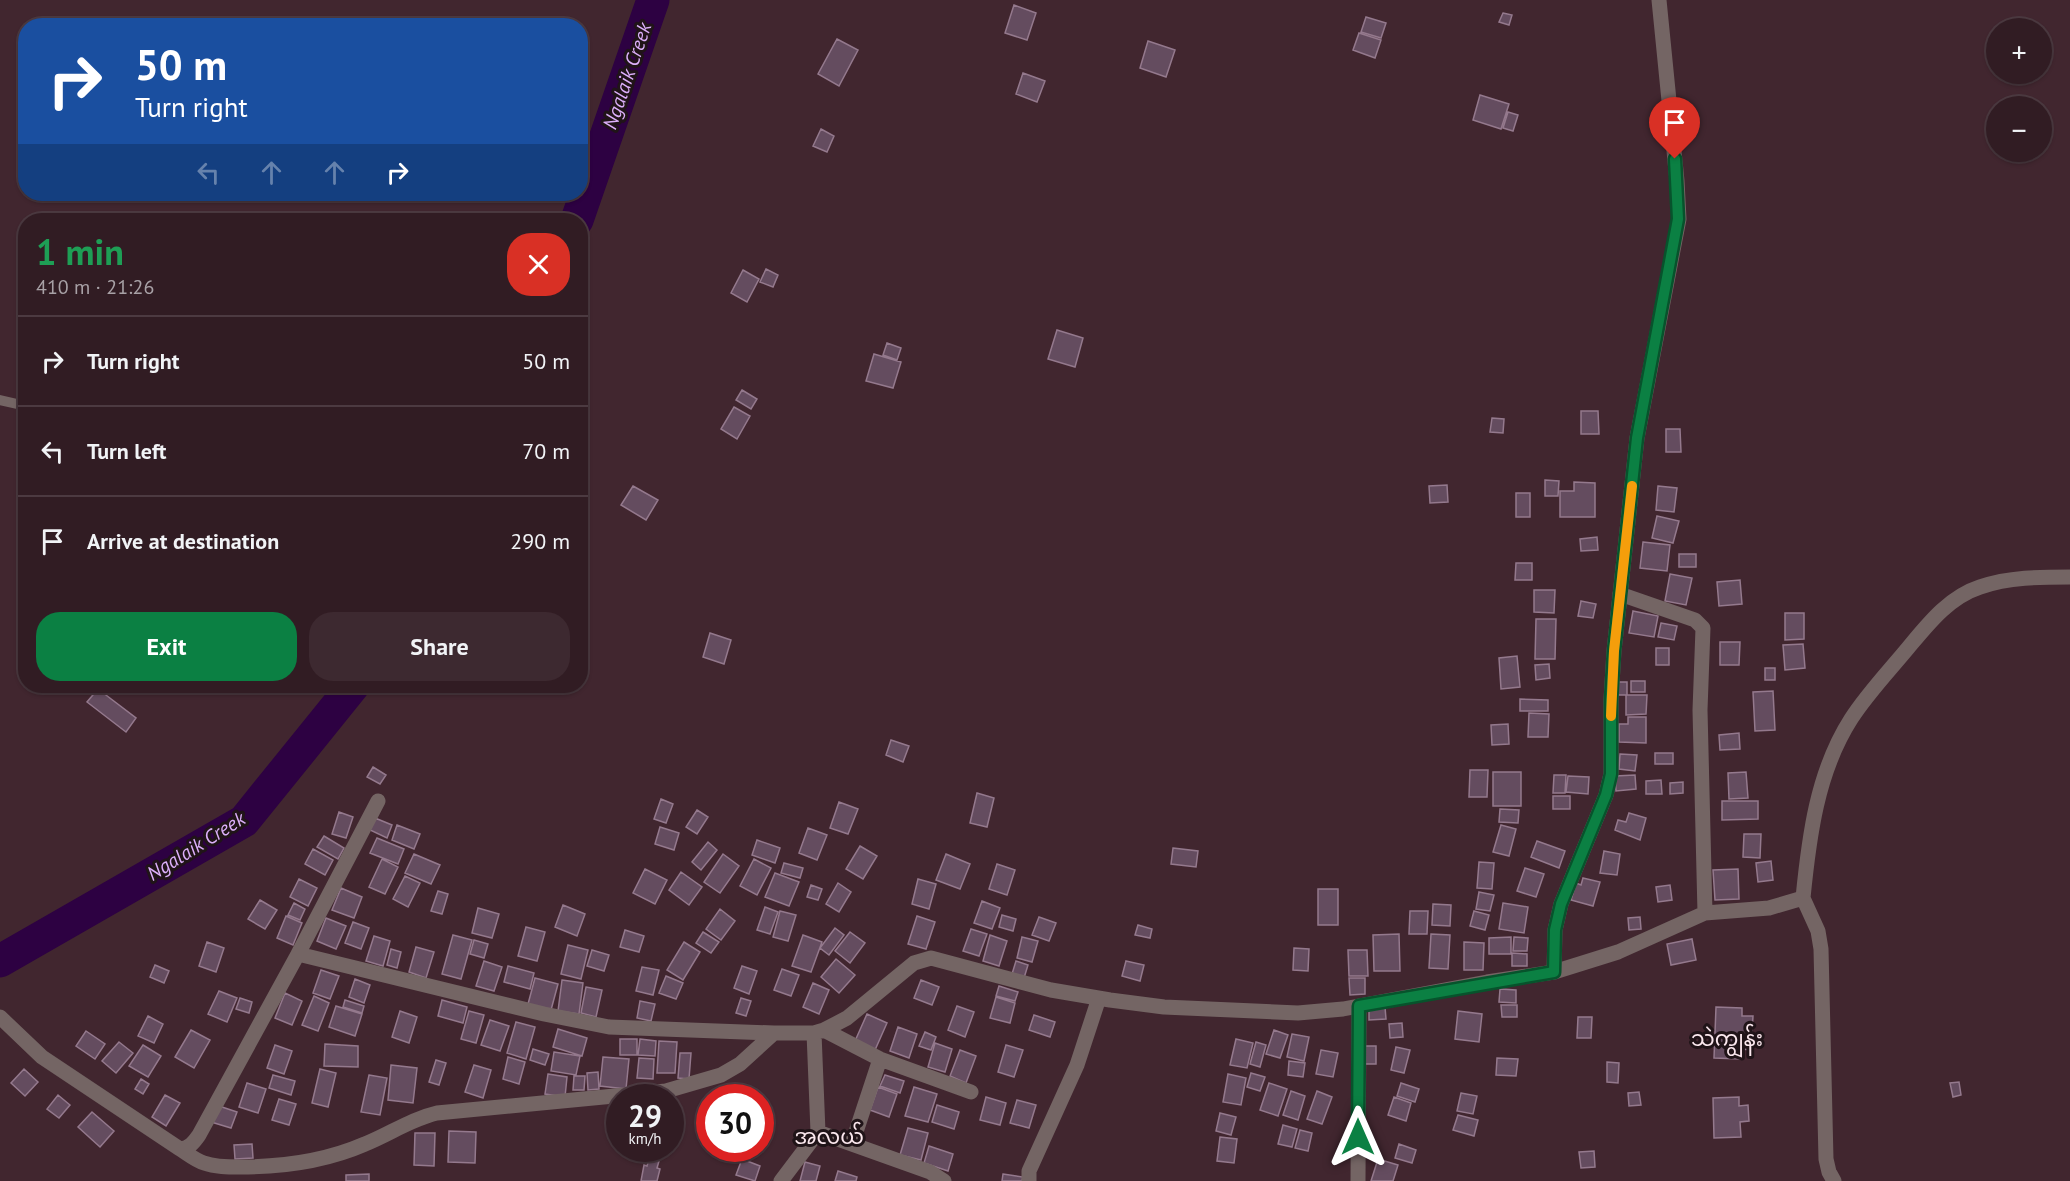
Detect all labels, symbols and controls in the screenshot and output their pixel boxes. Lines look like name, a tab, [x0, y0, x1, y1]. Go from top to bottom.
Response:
water label: Ngalaik Creek	[597, 18, 658, 133]
map controls	[1986, 18, 2052, 162]
button: +	[1986, 18, 2052, 84]
text: 50 m	[135, 37, 227, 92]
icon: right	[36, 42, 114, 120]
text: Turn right	[135, 90, 248, 124]
button: −	[1986, 96, 2052, 162]
pin	[1649, 97, 1700, 159]
icon: arrive	[1658, 106, 1691, 139]
icon: left	[192, 156, 225, 189]
icon: ahead	[255, 156, 288, 189]
icon: ahead	[318, 156, 351, 189]
icon: right	[381, 156, 414, 189]
text: 1 min	[36, 228, 124, 275]
button: close	[507, 233, 570, 296]
text: 410 m · 21:26	[36, 274, 154, 300]
icon: right	[36, 345, 69, 378]
text: Turn right	[87, 347, 179, 375]
text: 50 m	[522, 347, 570, 375]
icon: left	[36, 435, 69, 468]
text: Turn left	[87, 437, 167, 465]
text: 70 m	[522, 437, 570, 465]
icon: arrive	[36, 525, 69, 558]
text: Arrive at destination	[87, 527, 279, 555]
text: 290 m	[510, 527, 570, 555]
button: Exit	[36, 612, 297, 681]
button: Share	[309, 612, 570, 681]
water label: Ngalaik Creek	[142, 805, 251, 886]
district label: သဲကျွန်း	[1691, 1023, 1763, 1058]
speed limit sign: 30	[696, 1084, 774, 1162]
text: 29	[628, 1096, 662, 1135]
position arrow	[1326, 1105, 1390, 1169]
district label: အလယ်	[794, 1121, 864, 1150]
text: km/h	[629, 1129, 661, 1148]

